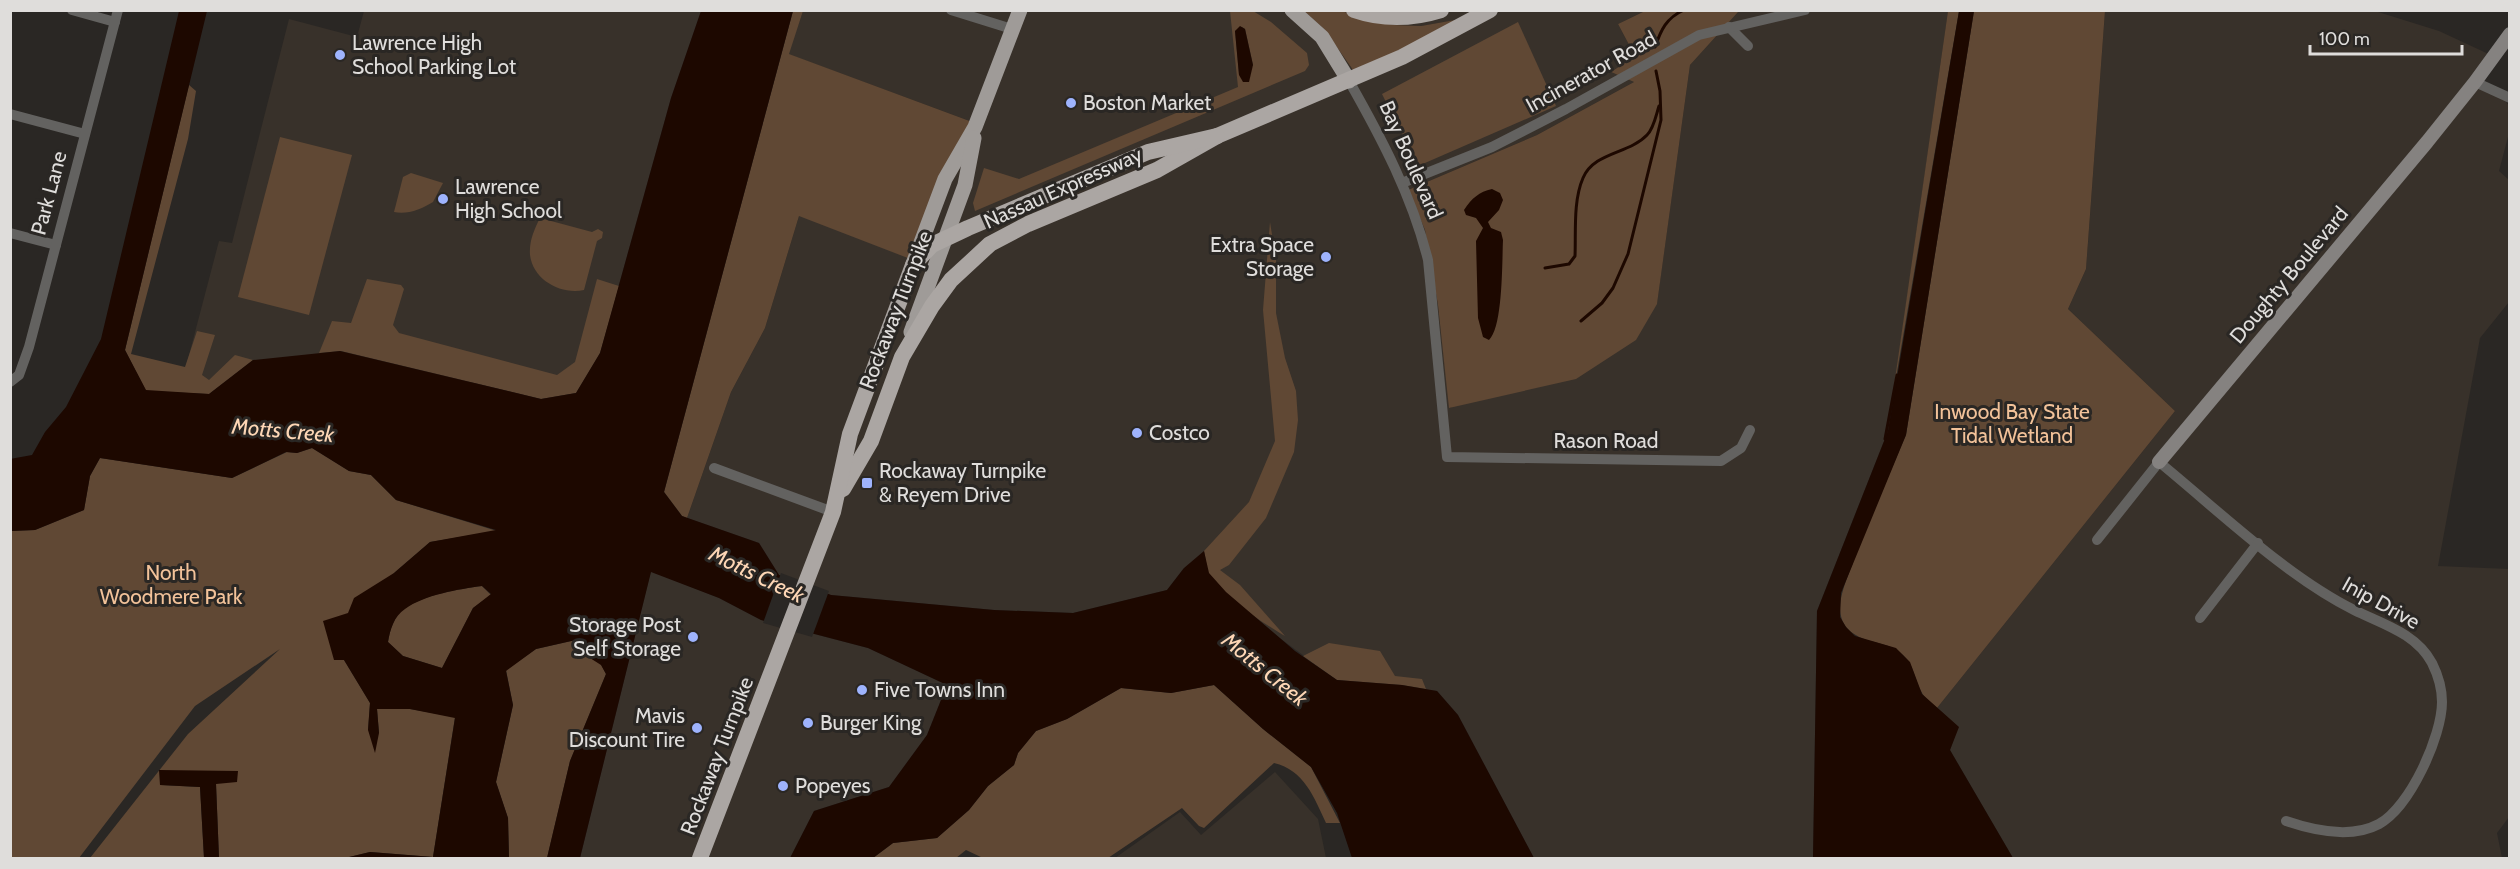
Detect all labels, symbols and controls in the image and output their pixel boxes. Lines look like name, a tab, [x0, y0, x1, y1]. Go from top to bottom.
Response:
scale bar	[2310, 18, 2462, 56]
street label: Incinerator Road	[1521, 25, 1660, 118]
text: 100 m	[2319, 28, 2370, 50]
place label: Lawrence High School Parking Lot	[352, 30, 516, 79]
marker: Lawrence High School Parking Lot	[333, 48, 347, 62]
place label: Boston Market	[1083, 90, 1211, 115]
marker: Boston Market	[1064, 96, 1078, 110]
street label: Bay Boulevard	[1374, 97, 1449, 223]
street label: Nassau Expressway	[980, 141, 1146, 234]
street label: Park Lane	[25, 148, 72, 237]
place label: Lawrence High School	[455, 174, 562, 223]
marker: Lawrence High School	[436, 192, 450, 206]
street label: Doughty Boulevard	[2224, 201, 2353, 348]
street label: Rockaway Turnpike	[854, 227, 937, 392]
place label: Extra Space Storage	[1210, 232, 1314, 281]
marker: Extra Space Storage	[1319, 250, 1333, 264]
park label: Inwood Bay State Tidal Wetland	[1934, 399, 2090, 448]
water label: Motts Creek	[230, 412, 336, 448]
place label: Costco	[1149, 420, 1210, 445]
marker: Costco	[1130, 426, 1144, 440]
street label: Rason Road	[1554, 428, 1658, 453]
place label: Rockaway Turnpike & Reyem Drive	[879, 458, 1046, 507]
marker: Rockaway Turnpike & Reyem Drive	[860, 476, 874, 490]
water label: Motts Creek	[704, 539, 809, 609]
park label: North Woodmere Park	[100, 560, 243, 609]
street label: Inip Drive	[2338, 571, 2425, 634]
place label: Storage Post Self Storage	[569, 612, 681, 661]
water label: Motts Creek	[1216, 626, 1313, 712]
marker: Storage Post Self Storage	[686, 630, 700, 644]
street label: Rockaway Turnpike	[675, 673, 758, 838]
place label: Five Towns Inn	[874, 677, 1005, 702]
marker: Five Towns Inn	[855, 683, 869, 697]
place label: Mavis Discount Tire	[569, 703, 685, 752]
place label: Burger King	[820, 710, 922, 735]
marker: Burger King	[801, 716, 815, 730]
marker: Mavis Discount Tire	[690, 721, 704, 735]
place label: Popeyes	[795, 773, 871, 798]
marker: Popeyes	[776, 779, 790, 793]

